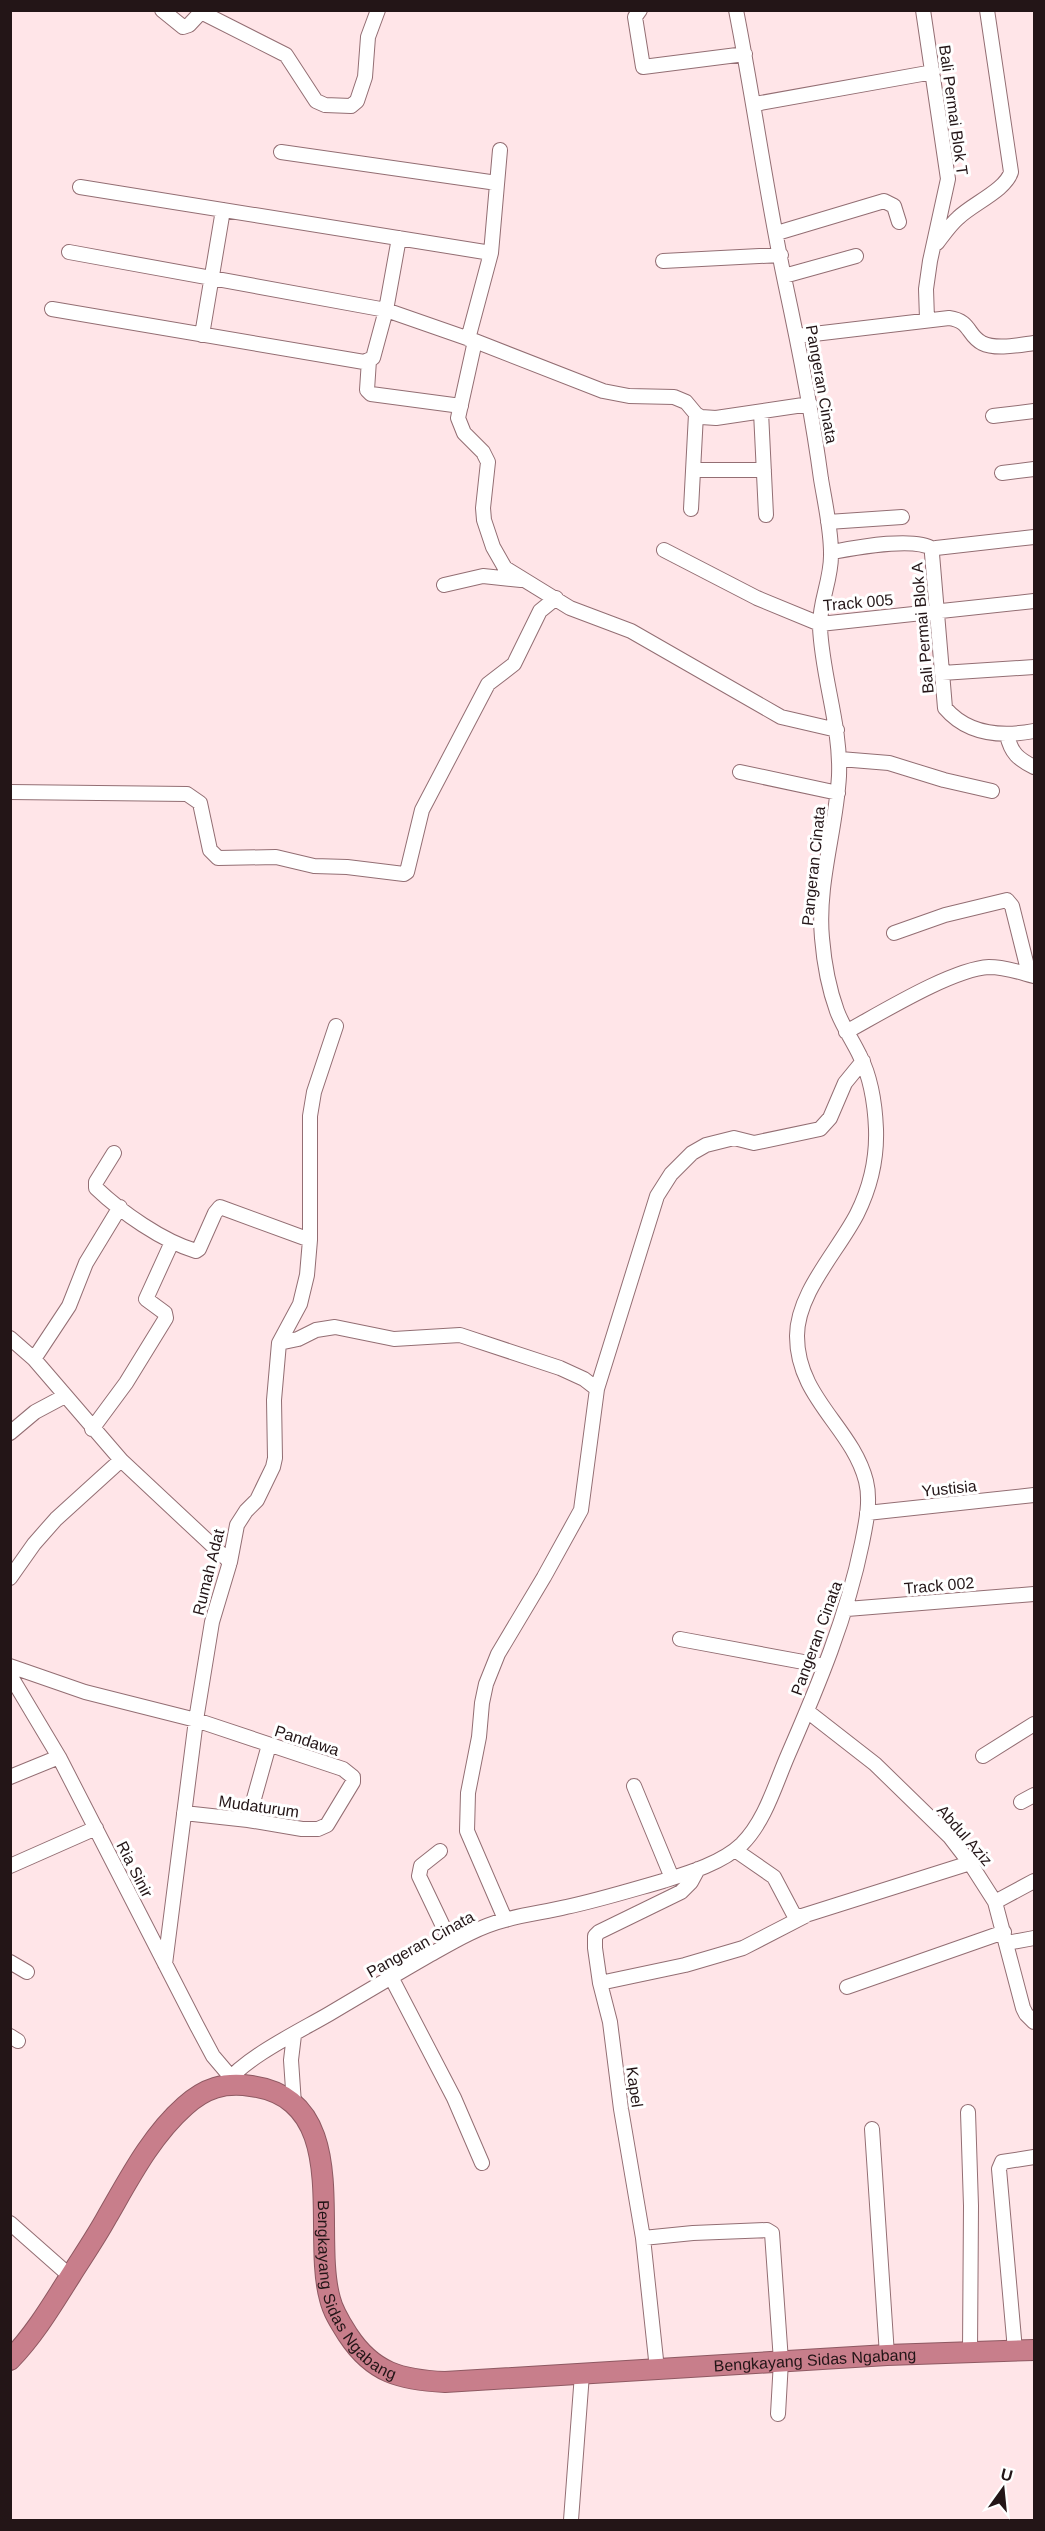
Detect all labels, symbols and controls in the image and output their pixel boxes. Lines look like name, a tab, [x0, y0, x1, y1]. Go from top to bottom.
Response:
street label: Bali Permai Blok T	[936, 44, 971, 176]
street label: Pangeran Cinata	[803, 323, 840, 445]
street label: Bali Permai Blok A	[908, 561, 937, 694]
street label: Track 005	[822, 591, 894, 614]
street label: Pangeran Cinata	[799, 805, 828, 927]
street label: Yustisia	[921, 1477, 977, 1500]
street label: Rumah Adat	[190, 1527, 228, 1617]
street label: Track 002	[903, 1574, 975, 1597]
street label: Pangeran Cinata	[788, 1579, 845, 1698]
street label: Pandawa	[272, 1722, 341, 1759]
street label: Mudaturum	[218, 1792, 300, 1821]
street label: Abdul Aziz	[934, 1802, 996, 1869]
street label: Ria Sinir	[113, 1838, 156, 1901]
street label: Pangeran Cinata	[364, 1908, 477, 1981]
street label: Kapel	[623, 2066, 646, 2109]
street label: Bengkayang Sidas Ngabang	[315, 2200, 399, 2383]
street label: Bengkayang Sidas Ngabang	[713, 2346, 917, 2375]
north arrow	[973, 2459, 1033, 2519]
text: U	[999, 2465, 1015, 2485]

